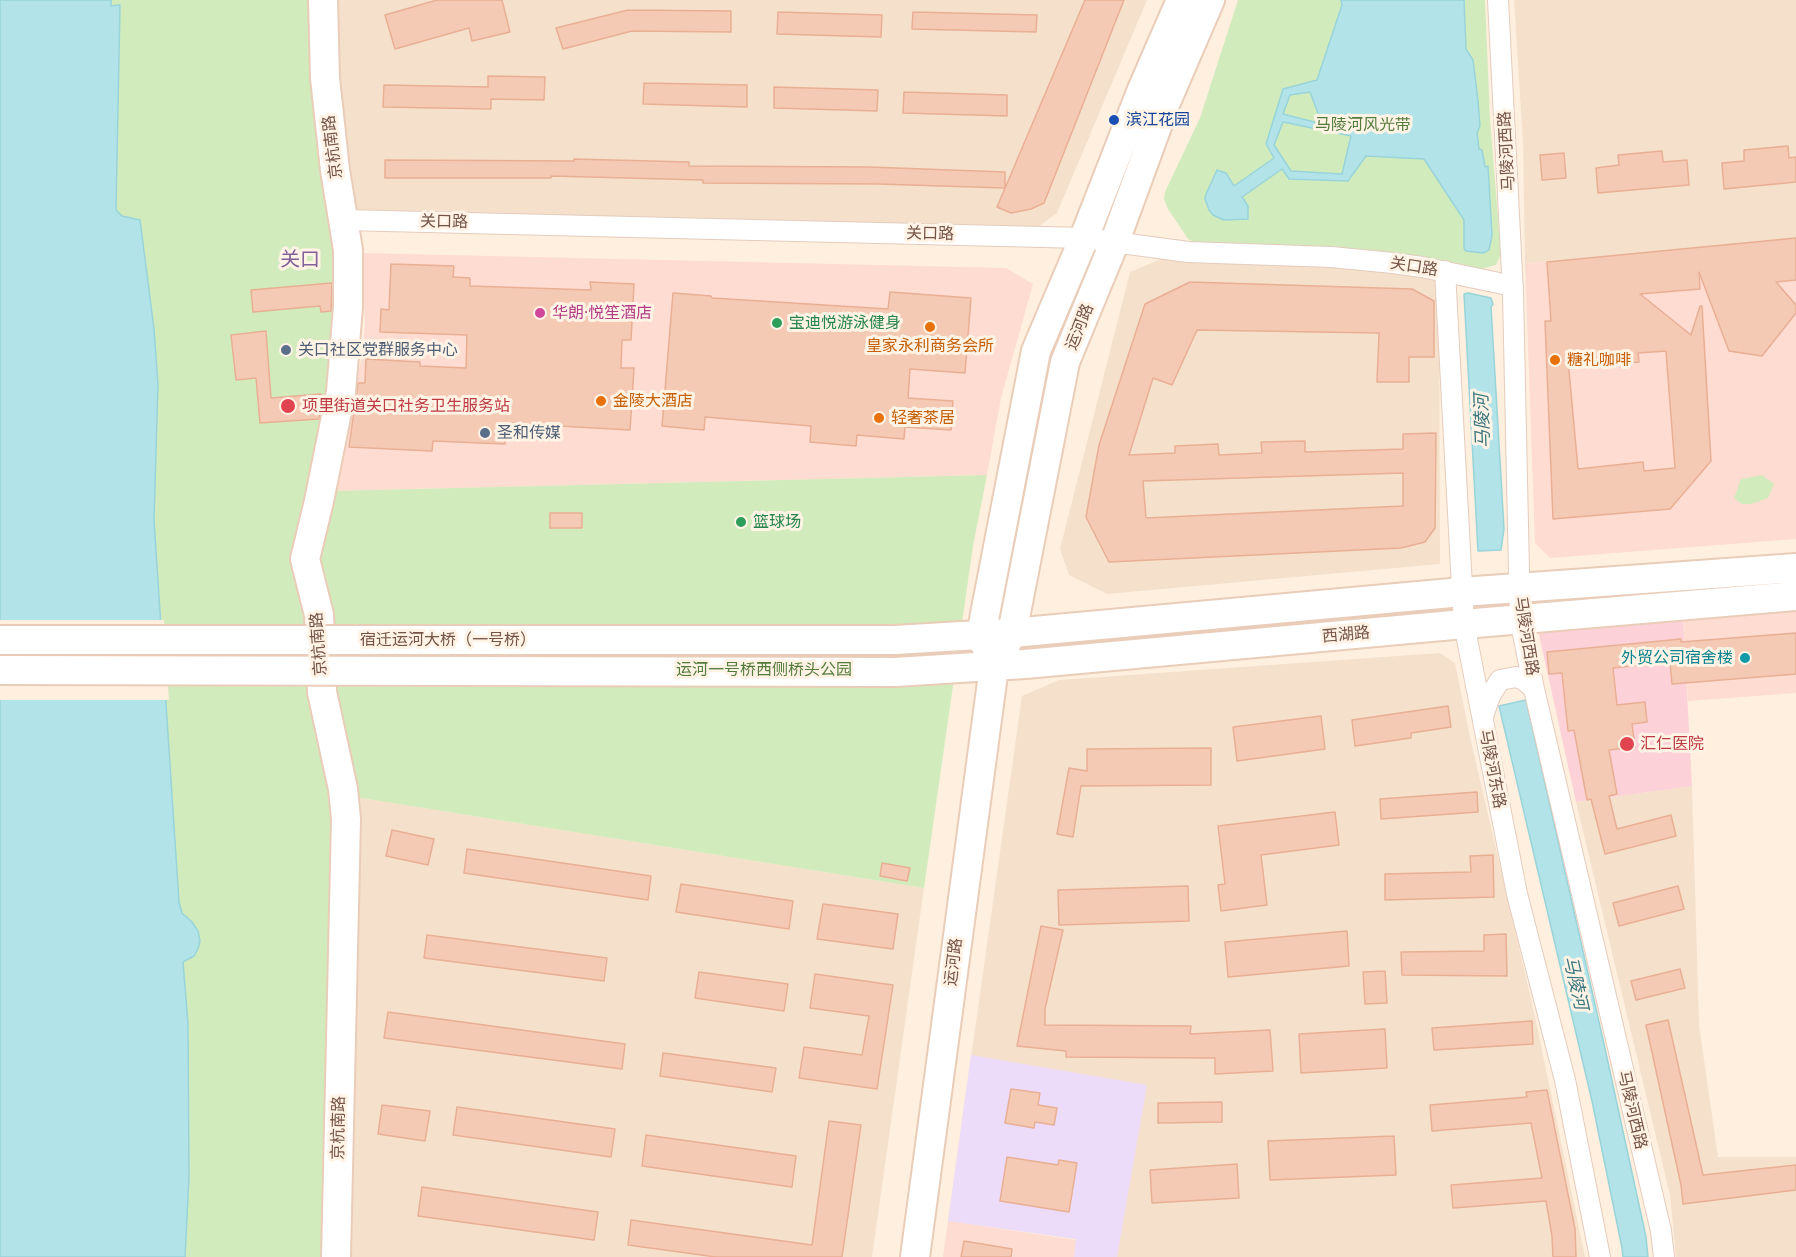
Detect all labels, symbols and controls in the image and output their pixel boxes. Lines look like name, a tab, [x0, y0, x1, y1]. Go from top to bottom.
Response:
place label: 滨江花园	[1126, 110, 1190, 130]
street label: 马陵河西路	[1495, 111, 1519, 191]
marker: 滨江花园	[1107, 113, 1121, 127]
street label: 京杭南路	[320, 114, 346, 180]
park label: 马陵河风光带	[1315, 115, 1411, 135]
street label: 关口路	[420, 212, 468, 232]
street label: 关口路	[906, 224, 954, 244]
district label: 关口	[280, 248, 320, 272]
street label: 关口路	[1389, 254, 1439, 280]
street label: 运河路	[1062, 301, 1098, 353]
place label: 华朗·悦笙酒店	[552, 303, 652, 323]
marker: 华朗·悦笙酒店	[533, 306, 547, 320]
place label: 宝迪悦游泳健身	[789, 313, 901, 333]
marker: 宝迪悦游泳健身	[770, 316, 784, 330]
marker: 皇家永利商务会所	[923, 320, 937, 334]
place label: 皇家永利商务会所	[866, 336, 994, 356]
place label: 关口社区党群服务中心	[298, 340, 458, 360]
marker: 关口社区党群服务中心	[279, 343, 293, 357]
place label: 糖礼咖啡	[1567, 350, 1631, 370]
marker: 糖礼咖啡	[1548, 353, 1562, 367]
place label: 金陵大酒店	[613, 391, 693, 411]
marker: 金陵大酒店	[594, 394, 608, 408]
water label: 马陵河	[1471, 394, 1495, 448]
place label: 项里街道关口社务卫生服务站	[302, 396, 510, 416]
marker: 项里街道关口社务卫生服务站	[279, 397, 297, 415]
place label: 轻奢茶居	[891, 408, 955, 428]
marker: 轻奢茶居	[872, 411, 886, 425]
place label: 圣和传媒	[497, 423, 561, 443]
marker: 圣和传媒	[478, 426, 492, 440]
place label: 篮球场	[753, 512, 801, 532]
marker: 篮球场	[734, 515, 748, 529]
street label: 马陵河西路	[1510, 595, 1542, 677]
street label: 京杭南路	[307, 611, 331, 677]
street label: 西湖路	[1321, 623, 1371, 647]
street label: 宿迁运河大桥（一号桥）	[360, 630, 536, 650]
place label: 外贸公司宿舍楼	[1621, 648, 1733, 668]
marker: 外贸公司宿舍楼	[1738, 651, 1752, 665]
park label: 运河一号桥西侧桥头公园	[676, 660, 852, 680]
street label: 马陵河东路	[1475, 728, 1509, 810]
place label: 汇仁医院	[1640, 734, 1704, 754]
marker: 汇仁医院	[1618, 735, 1636, 753]
street label: 运河路	[942, 937, 966, 987]
water label: 马陵河	[1558, 954, 1592, 1012]
street label: 马陵河西路	[1614, 1069, 1650, 1151]
street label: 京杭南路	[329, 1096, 349, 1160]

